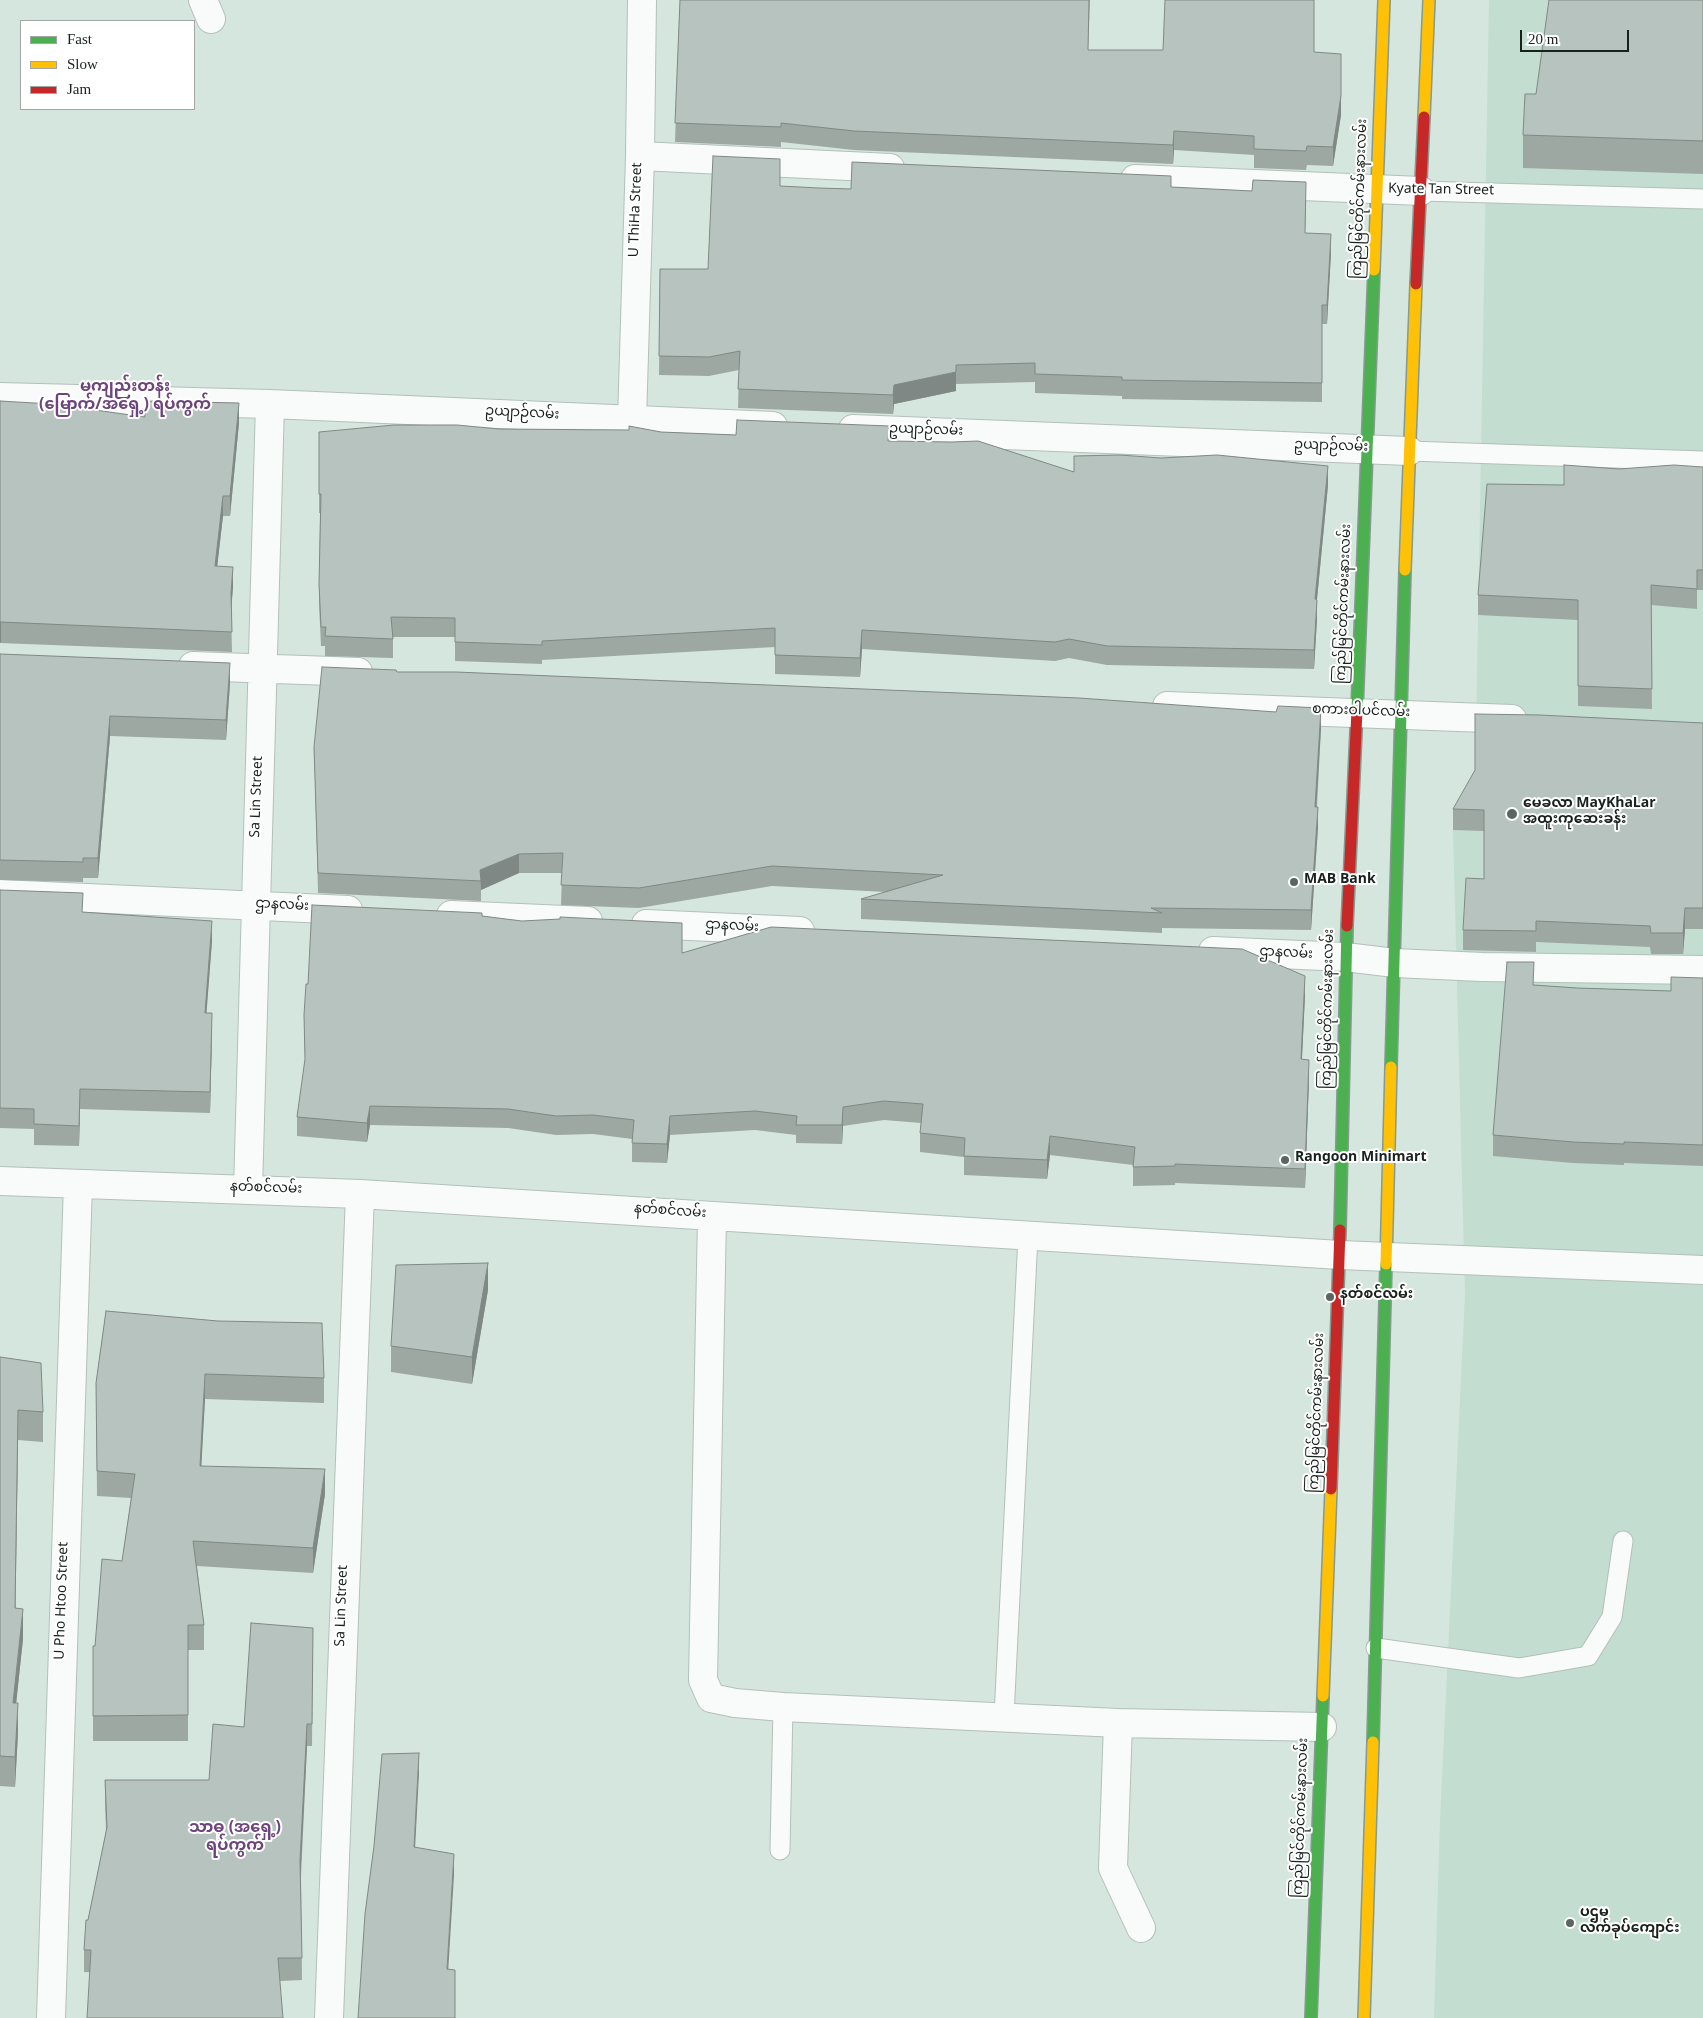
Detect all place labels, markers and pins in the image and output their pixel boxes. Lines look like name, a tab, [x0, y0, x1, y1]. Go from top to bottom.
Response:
place label: မေခလာ MayKhaLar အထူးကုဆေးခန်း	[1523, 798, 1656, 830]
marker: မေခလာ MayKhaLar အထူးကုဆေးခန်း	[1505, 807, 1519, 821]
place label: MAB Bank	[1304, 874, 1376, 890]
marker: MAB Bank	[1288, 876, 1300, 888]
place label: Rangoon Minimart	[1295, 1152, 1427, 1168]
marker: Rangoon Minimart	[1279, 1154, 1291, 1166]
place label: နတ်စင်လမ်း	[1340, 1289, 1413, 1305]
marker: နတ်စင်လမ်း	[1324, 1291, 1336, 1303]
place label: ပဌမ လက်ခုပ်ကျောင်း	[1580, 1907, 1680, 1940]
marker: ပဌမ လက်ခုပ်ကျောင်း	[1564, 1917, 1576, 1929]

